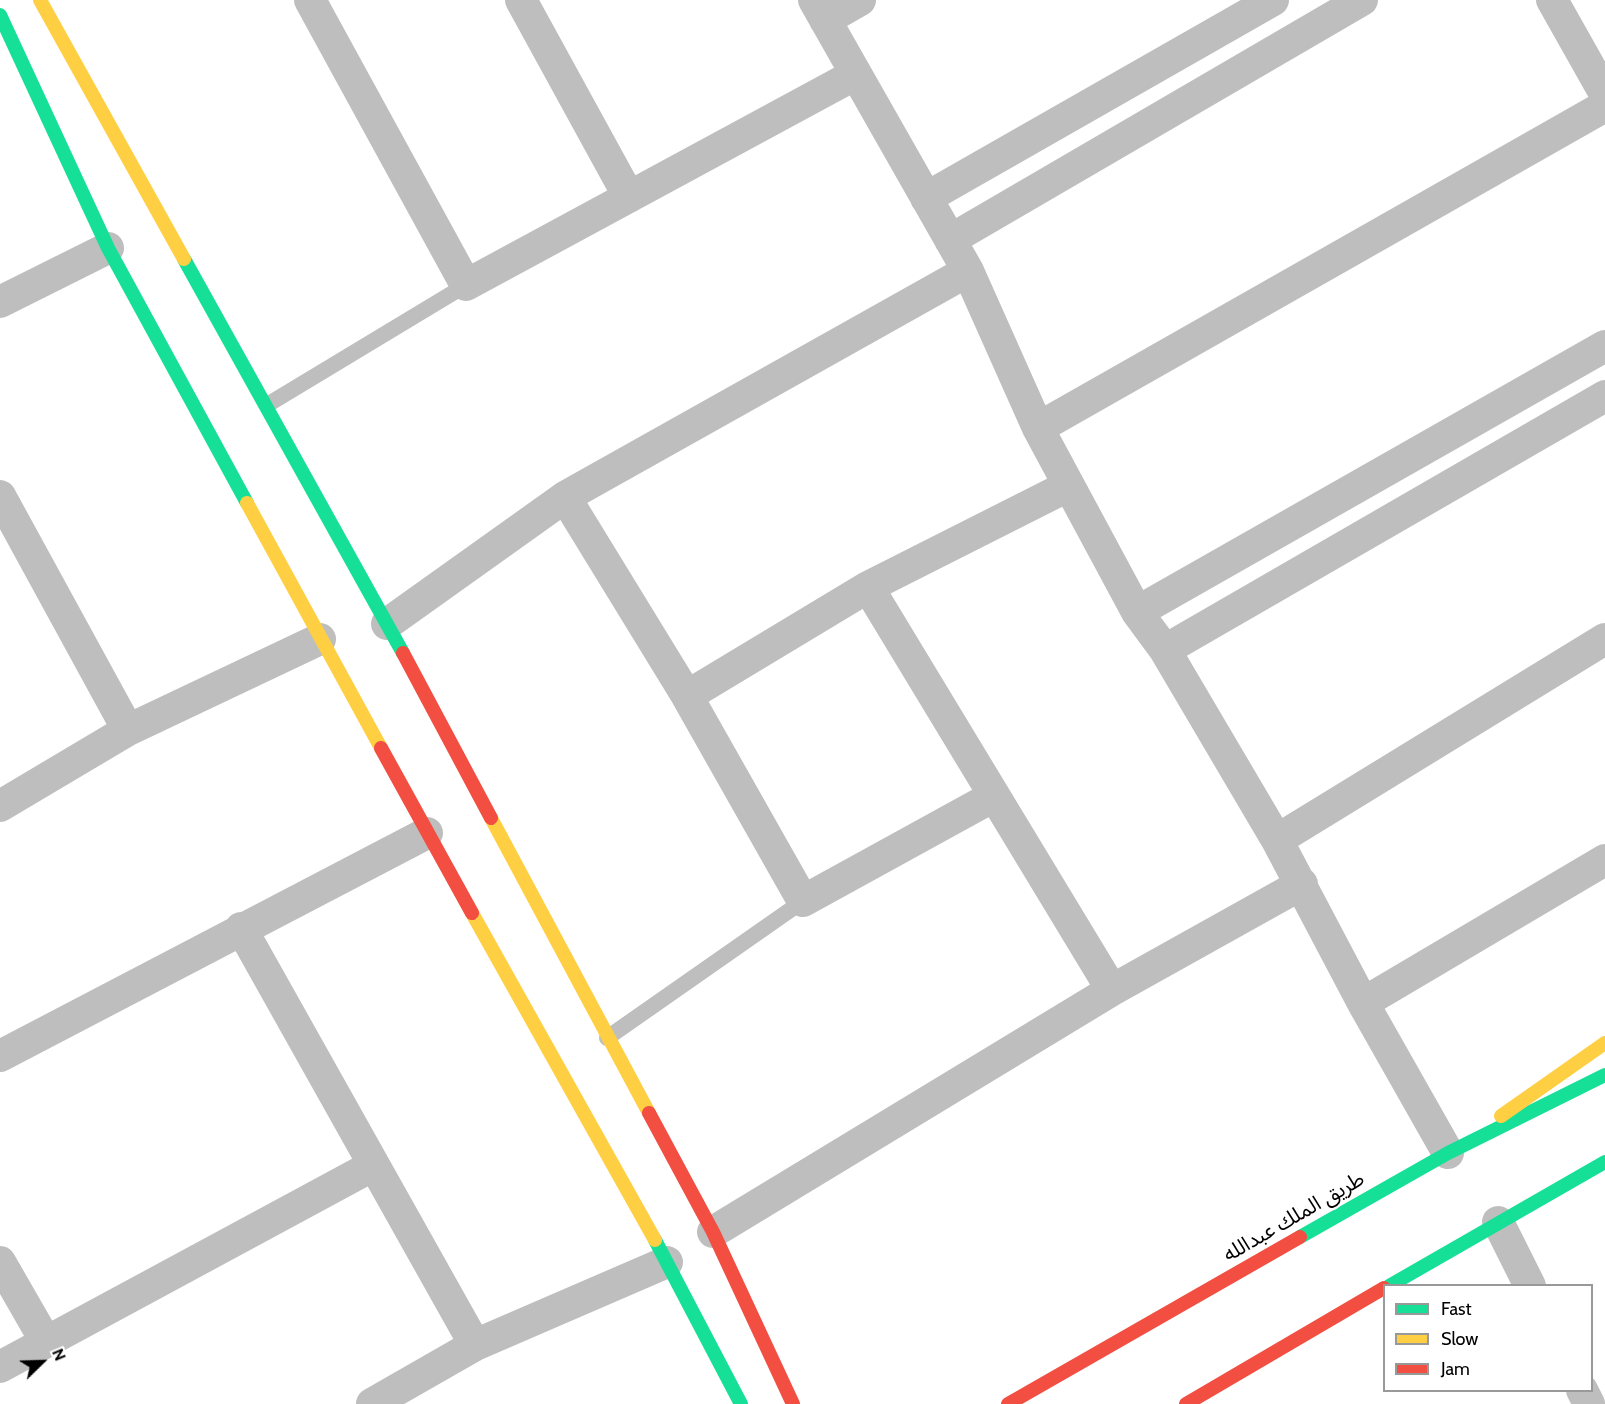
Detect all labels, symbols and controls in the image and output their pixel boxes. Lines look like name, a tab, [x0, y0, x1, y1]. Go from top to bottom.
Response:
street label: طريق الملك عبدالله	[1219, 1166, 1369, 1268]
legend	[1383, 1284, 1593, 1392]
text: Fast	[1441, 1298, 1472, 1320]
text: Slow	[1441, 1328, 1478, 1350]
north arrow	[12, 1332, 72, 1392]
text: N	[48, 1346, 70, 1364]
text: Jam	[1441, 1358, 1470, 1380]

